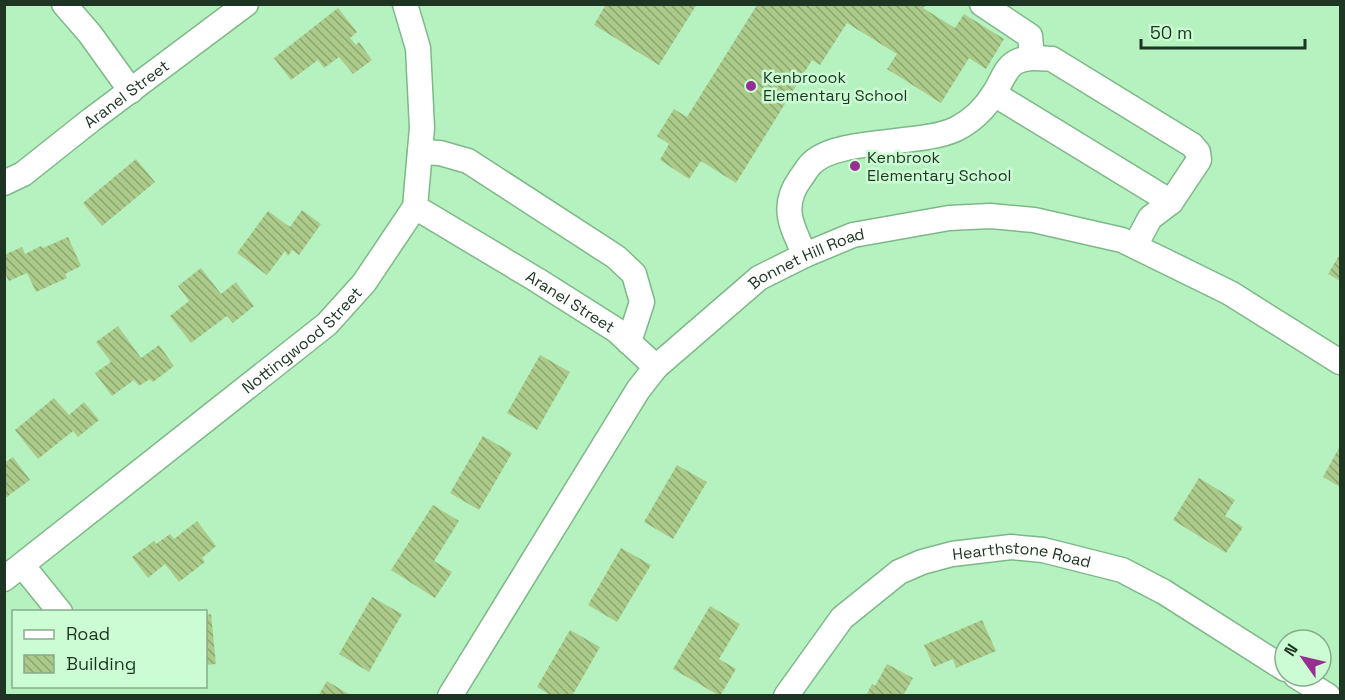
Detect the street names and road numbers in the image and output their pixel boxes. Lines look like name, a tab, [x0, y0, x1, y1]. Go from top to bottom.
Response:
street label: Aranel Street	[79, 55, 173, 132]
street label: Bonnet Hill Road	[743, 223, 866, 294]
street label: Aranel Street	[522, 265, 619, 337]
street label: Nottingwood Street	[237, 282, 366, 398]
street label: Hearthstone Road	[951, 536, 1093, 572]

